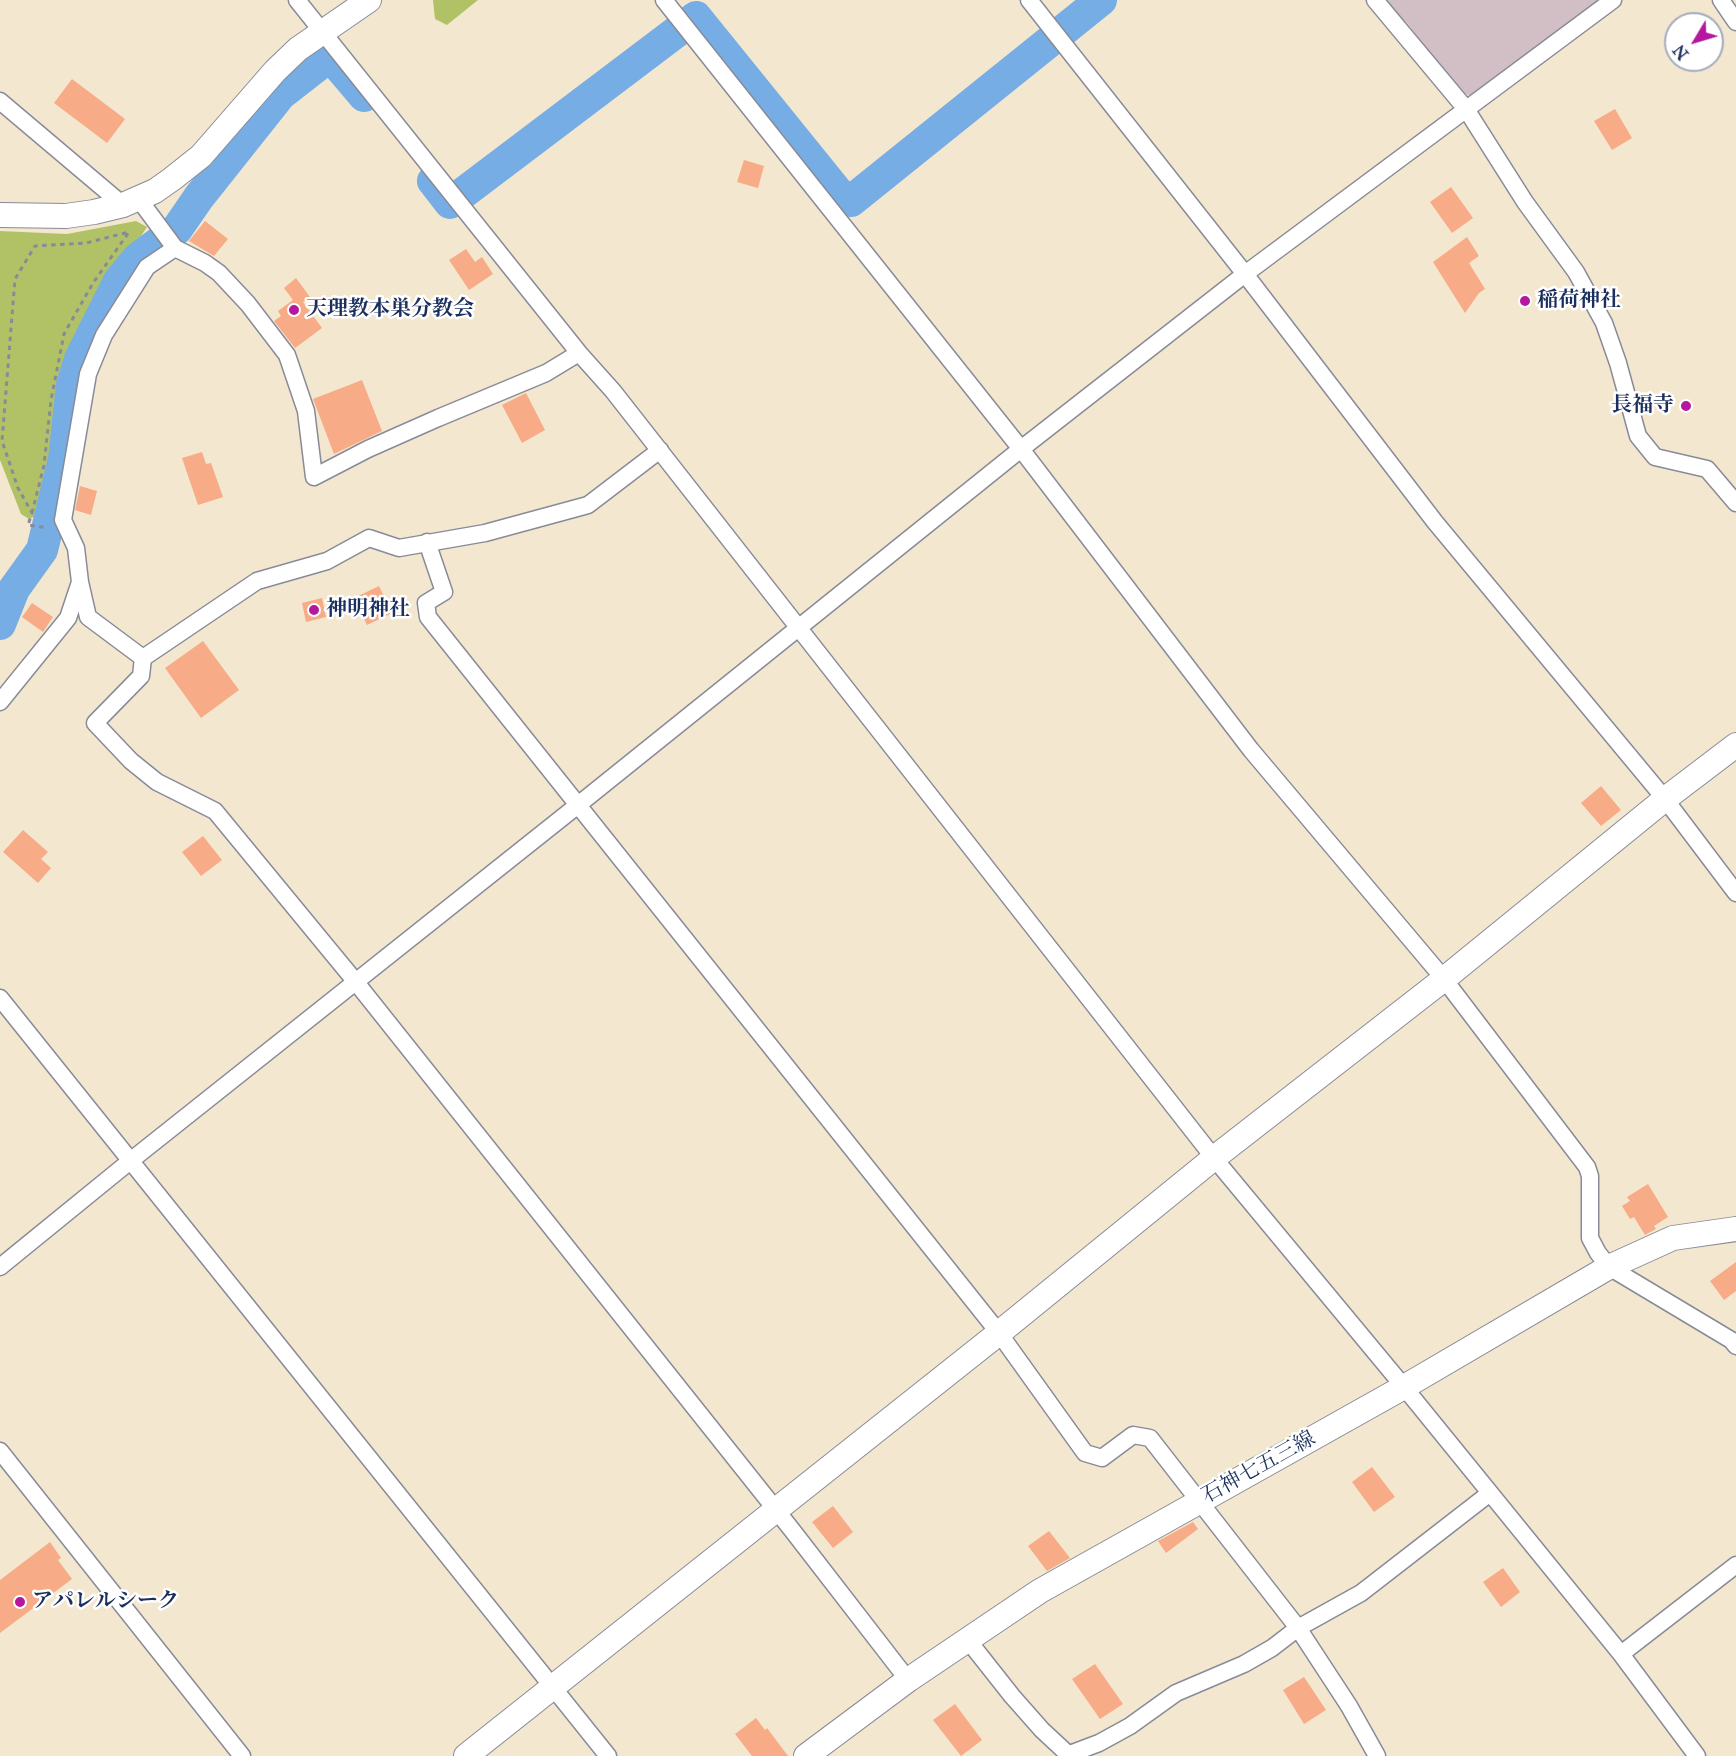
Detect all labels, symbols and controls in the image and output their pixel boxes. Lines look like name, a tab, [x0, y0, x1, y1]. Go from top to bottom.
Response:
north arrow	[1664, 12, 1724, 72]
text: N	[1669, 41, 1693, 63]
place label: 稲荷神社	[1537, 288, 1621, 314]
marker: 稲荷神社	[1518, 294, 1532, 308]
place label: 天理教本巣分教会	[306, 297, 474, 323]
marker: 天理教本巣分教会	[287, 303, 301, 317]
place label: 長福寺	[1611, 393, 1674, 419]
marker: 長福寺	[1679, 399, 1693, 413]
place label: 神明神社	[326, 597, 410, 623]
marker: 神明神社	[307, 603, 321, 617]
street label: 石神七五三線	[1198, 1426, 1320, 1510]
place label: アパレルシーク	[32, 1589, 179, 1615]
marker: アパレルシーク	[13, 1595, 27, 1609]

